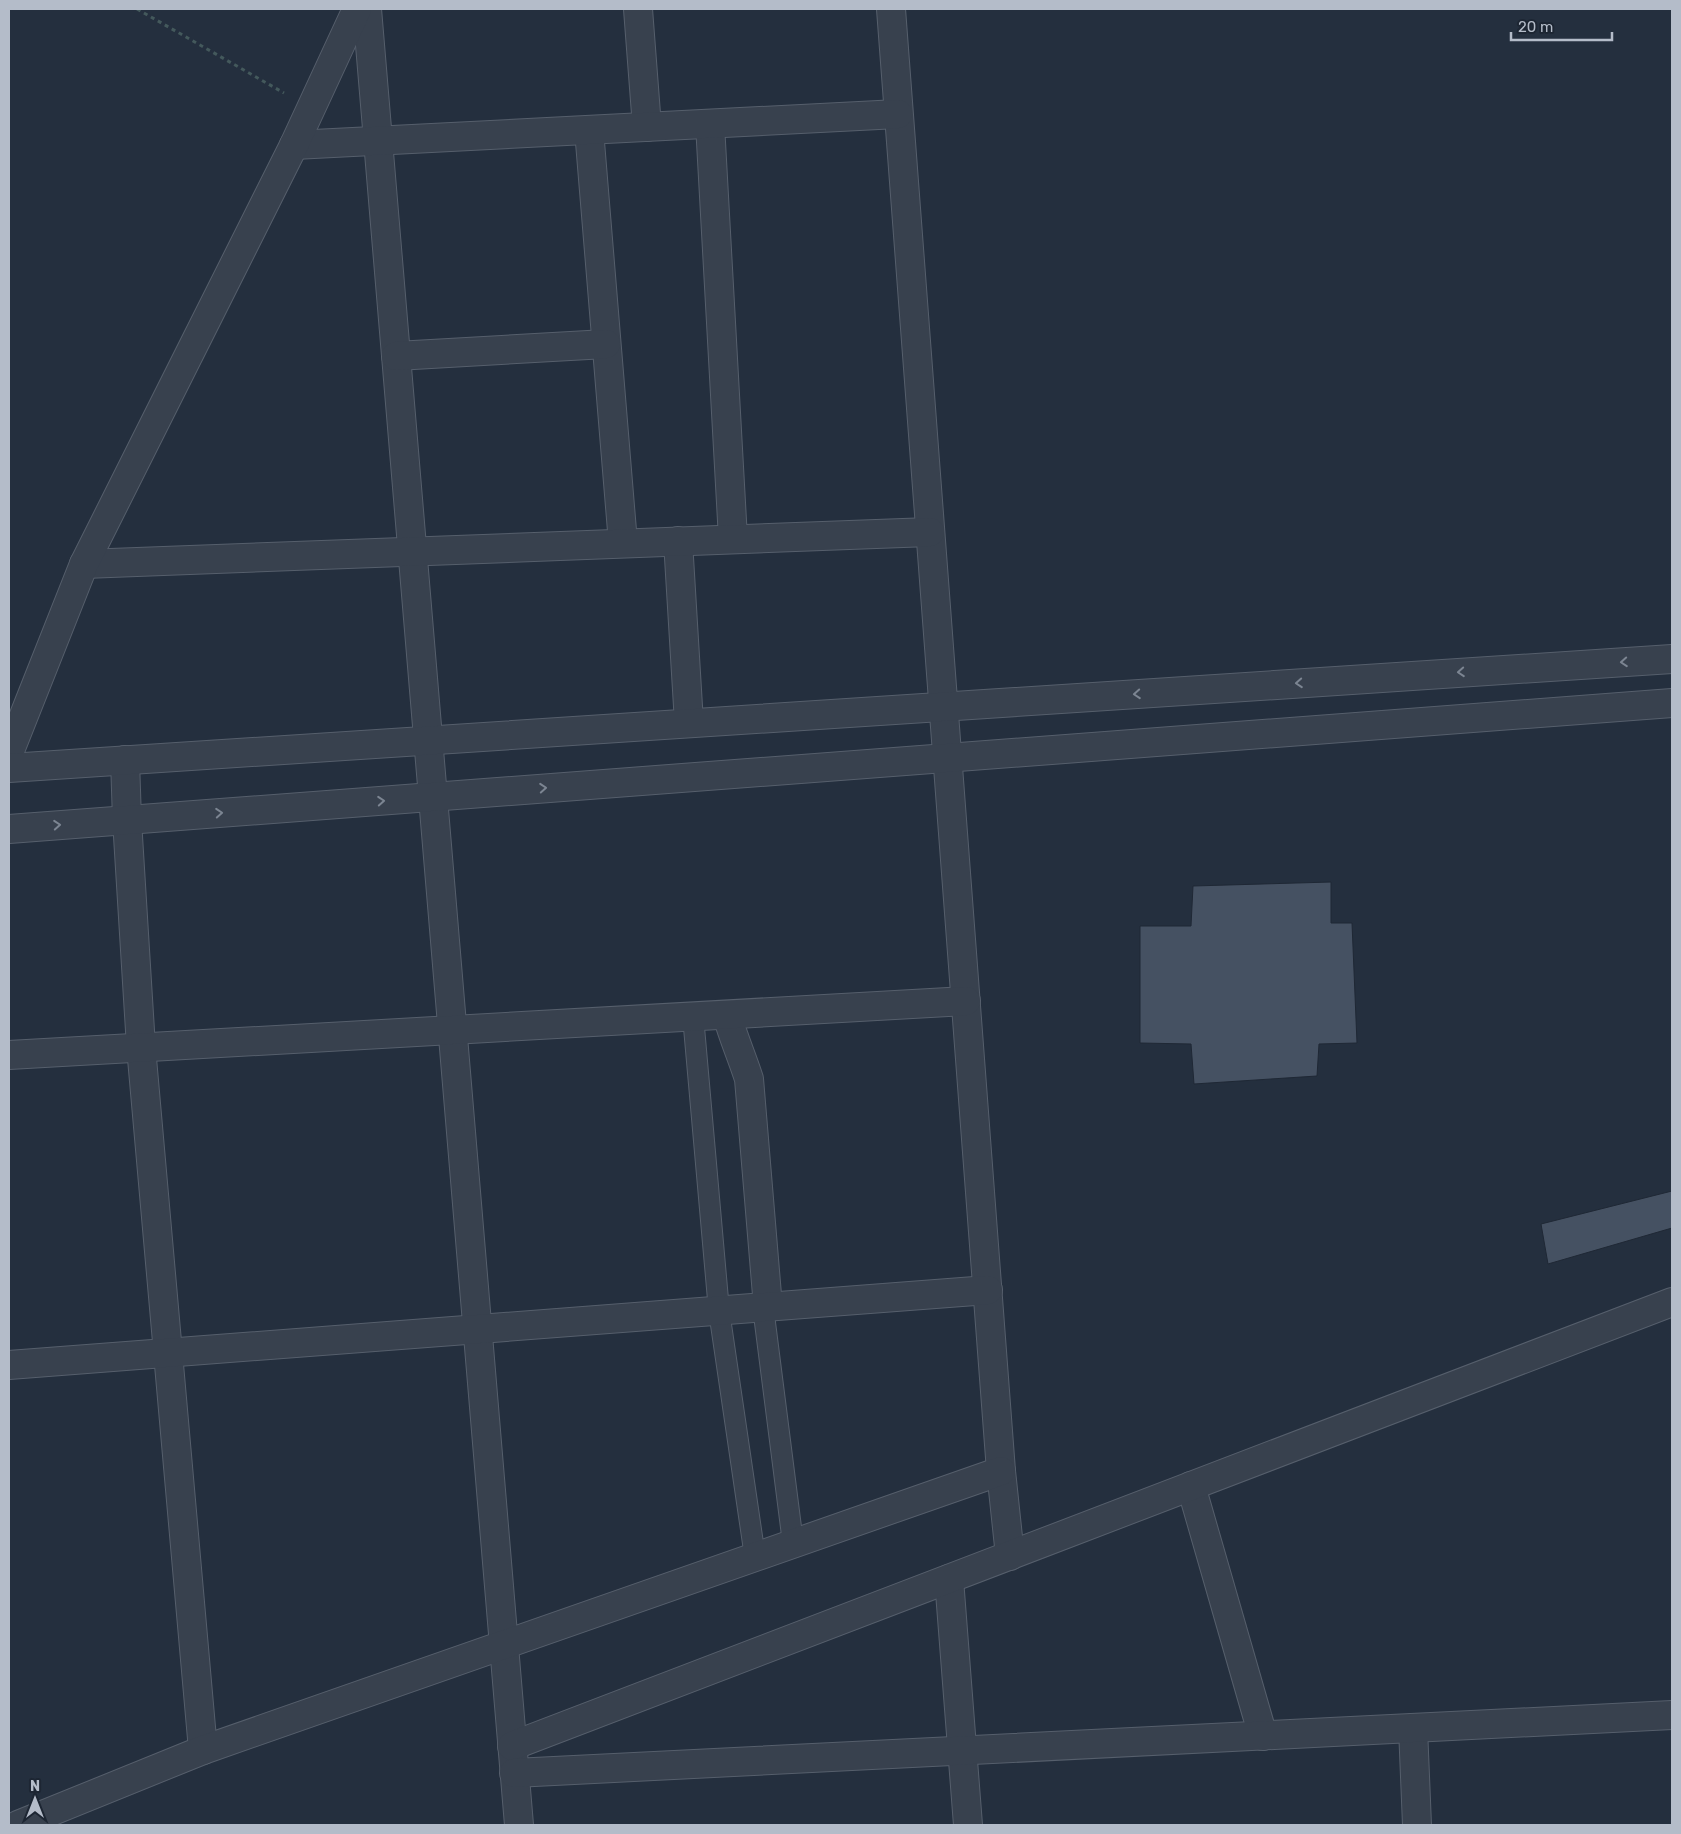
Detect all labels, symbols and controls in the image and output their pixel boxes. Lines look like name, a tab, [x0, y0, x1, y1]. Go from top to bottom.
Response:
scale bar	[1511, 10, 1612, 42]
text: 20 m	[1518, 18, 1553, 36]
one-way arrow	[1619, 656, 1627, 667]
one-way arrow	[1457, 667, 1465, 678]
one-way arrow	[1295, 678, 1303, 689]
one-way arrow	[1133, 688, 1141, 699]
one-way arrow	[540, 783, 548, 794]
one-way arrow	[378, 795, 386, 806]
one-way arrow	[216, 807, 224, 818]
one-way arrow	[54, 820, 62, 831]
north arrow	[10, 1774, 60, 1824]
text: N	[30, 1778, 40, 1795]

